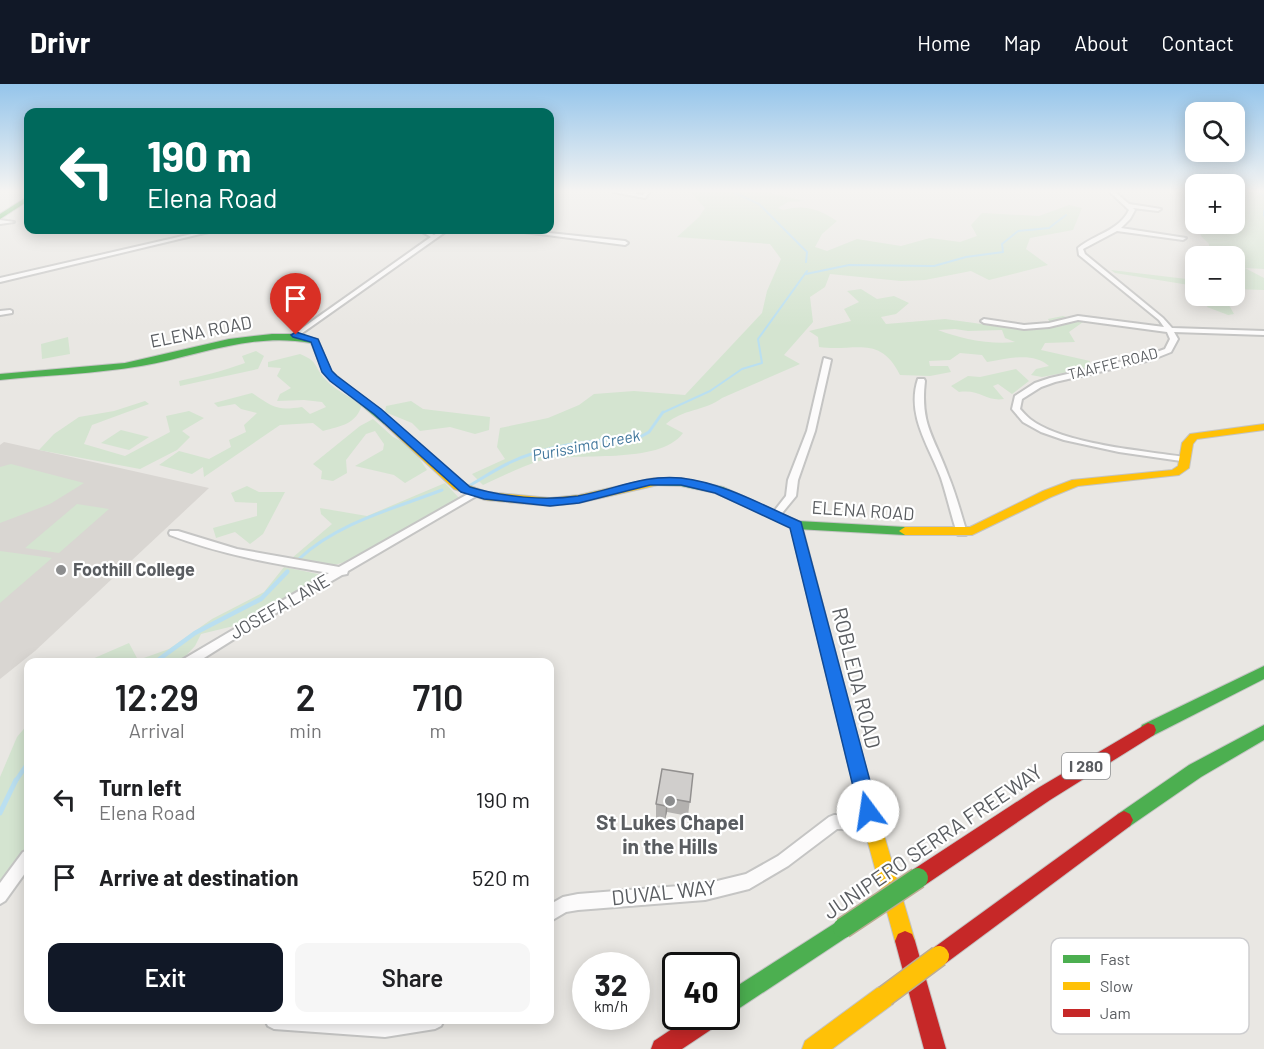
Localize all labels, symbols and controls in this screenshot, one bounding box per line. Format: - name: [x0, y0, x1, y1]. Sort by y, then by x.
- text: Drivr: [30, 25, 90, 59]
- text: Home: [917, 30, 971, 55]
- text: Map: [1004, 30, 1041, 55]
- text: About: [1074, 30, 1129, 55]
- text: Contact: [1162, 30, 1234, 55]
- map controls: [1185, 102, 1245, 306]
- button: search: [1185, 102, 1245, 162]
- text: 190 m: [147, 130, 252, 180]
- icon: left: [48, 132, 126, 210]
- button: +: [1185, 174, 1245, 234]
- text: Elena Road: [147, 181, 277, 213]
- button: −: [1185, 246, 1245, 306]
- pin: [270, 273, 321, 335]
- icon: arrive: [279, 282, 312, 315]
- street label: ELENA ROAD: [148, 310, 253, 352]
- street label: TAAFFE ROAD: [1066, 343, 1160, 383]
- water label: Purissima Creek: [530, 425, 642, 464]
- street label: ELENA ROAD: [811, 495, 915, 525]
- place label: Foothill College: [73, 558, 195, 580]
- marker: Foothill College: [54, 563, 68, 577]
- street label: JOSEFA LANE: [226, 569, 333, 643]
- street label: ROBLEDA ROAD: [828, 604, 887, 751]
- text: 12:29: [115, 675, 199, 718]
- text: 2: [296, 675, 315, 718]
- text: 710: [412, 675, 463, 718]
- text: Arrival: [129, 718, 185, 742]
- text: min: [289, 718, 322, 742]
- text: m: [430, 718, 446, 742]
- road number: I 280: [1062, 753, 1110, 779]
- street label: JUNIPERO SERRA FREEWAY: [818, 758, 1047, 924]
- text: Turn left: [99, 774, 182, 800]
- position arrow: [836, 779, 900, 843]
- icon: left: [48, 783, 81, 816]
- text: 190 m: [476, 786, 530, 812]
- marker: St Lukes Chapel in the Hills: [663, 794, 677, 808]
- text: Elena Road: [99, 800, 196, 824]
- place label: St Lukes Chapel in the Hills: [596, 809, 744, 858]
- icon: arrive: [48, 861, 81, 894]
- text: Arrive at destination: [99, 864, 298, 890]
- text: 520 m: [472, 864, 530, 890]
- street label: DUVAL WAY: [610, 874, 718, 909]
- legend: [1051, 938, 1249, 1034]
- button: Exit: [48, 943, 283, 1012]
- button: Share: [295, 943, 530, 1012]
- text: Fast: [1100, 949, 1130, 968]
- speed limit sign: 40: [662, 952, 740, 1030]
- text: 32: [595, 966, 628, 1002]
- text: Slow: [1100, 976, 1133, 995]
- text: km/h: [594, 997, 628, 1015]
- text: Jam: [1100, 1003, 1131, 1022]

